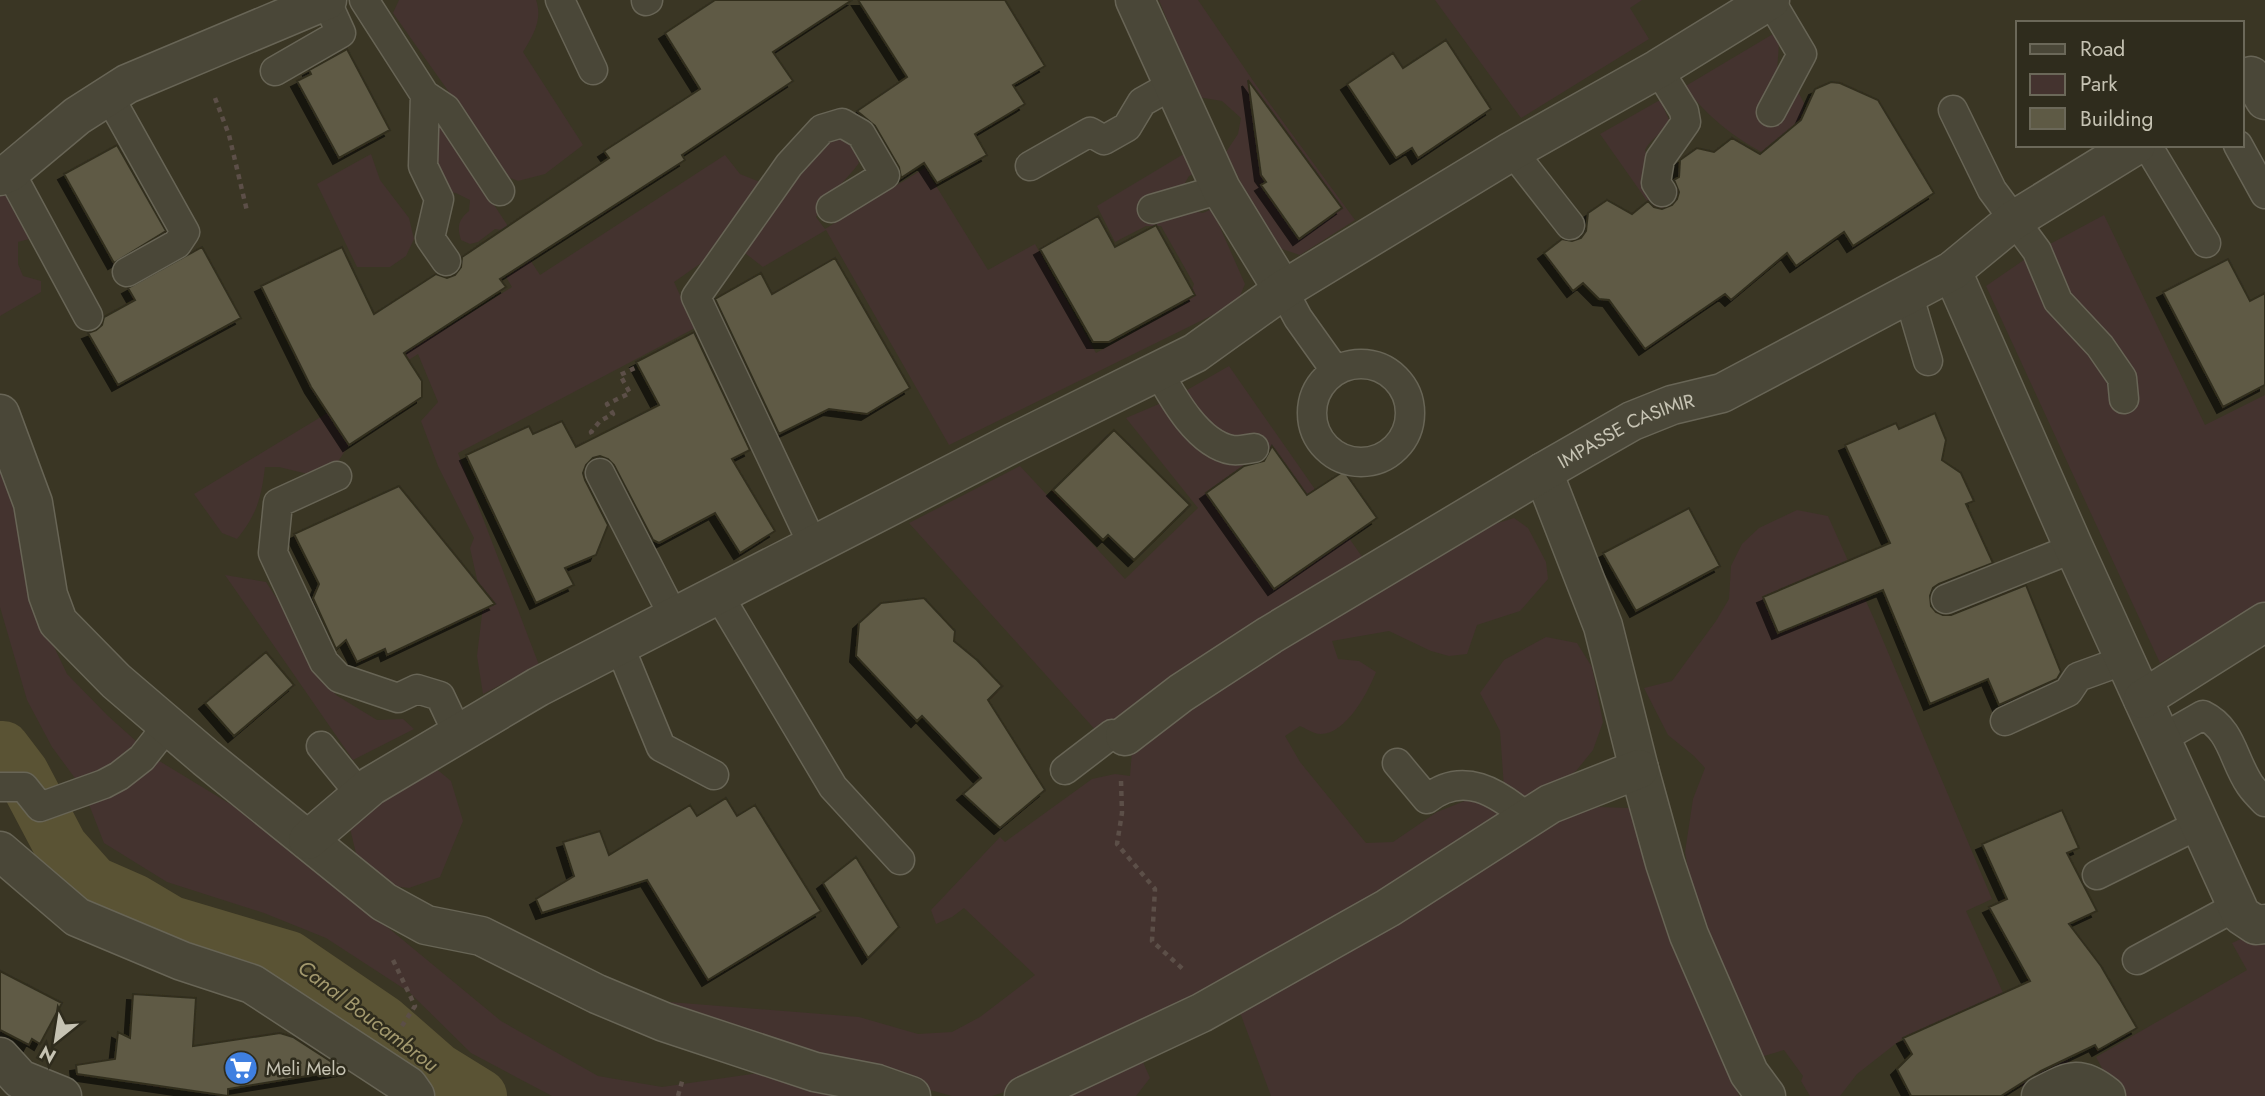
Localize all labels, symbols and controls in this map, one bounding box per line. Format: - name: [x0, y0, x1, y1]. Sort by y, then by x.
- legend: [2016, 21, 2244, 147]
- text: Road: [2080, 34, 2125, 64]
- text: Park: [2080, 69, 2118, 99]
- text: Building: [2080, 104, 2153, 134]
- street label: IMPASSE CASIMIR: [1552, 387, 1697, 475]
- water label: Canal Boucambrou: [291, 953, 445, 1079]
- north arrow: [21, 1005, 91, 1075]
- text: N: [34, 1039, 61, 1070]
- supermarket icon: Meli Melo: [222, 1049, 260, 1087]
- place label: Meli Melo: [266, 1055, 346, 1082]

